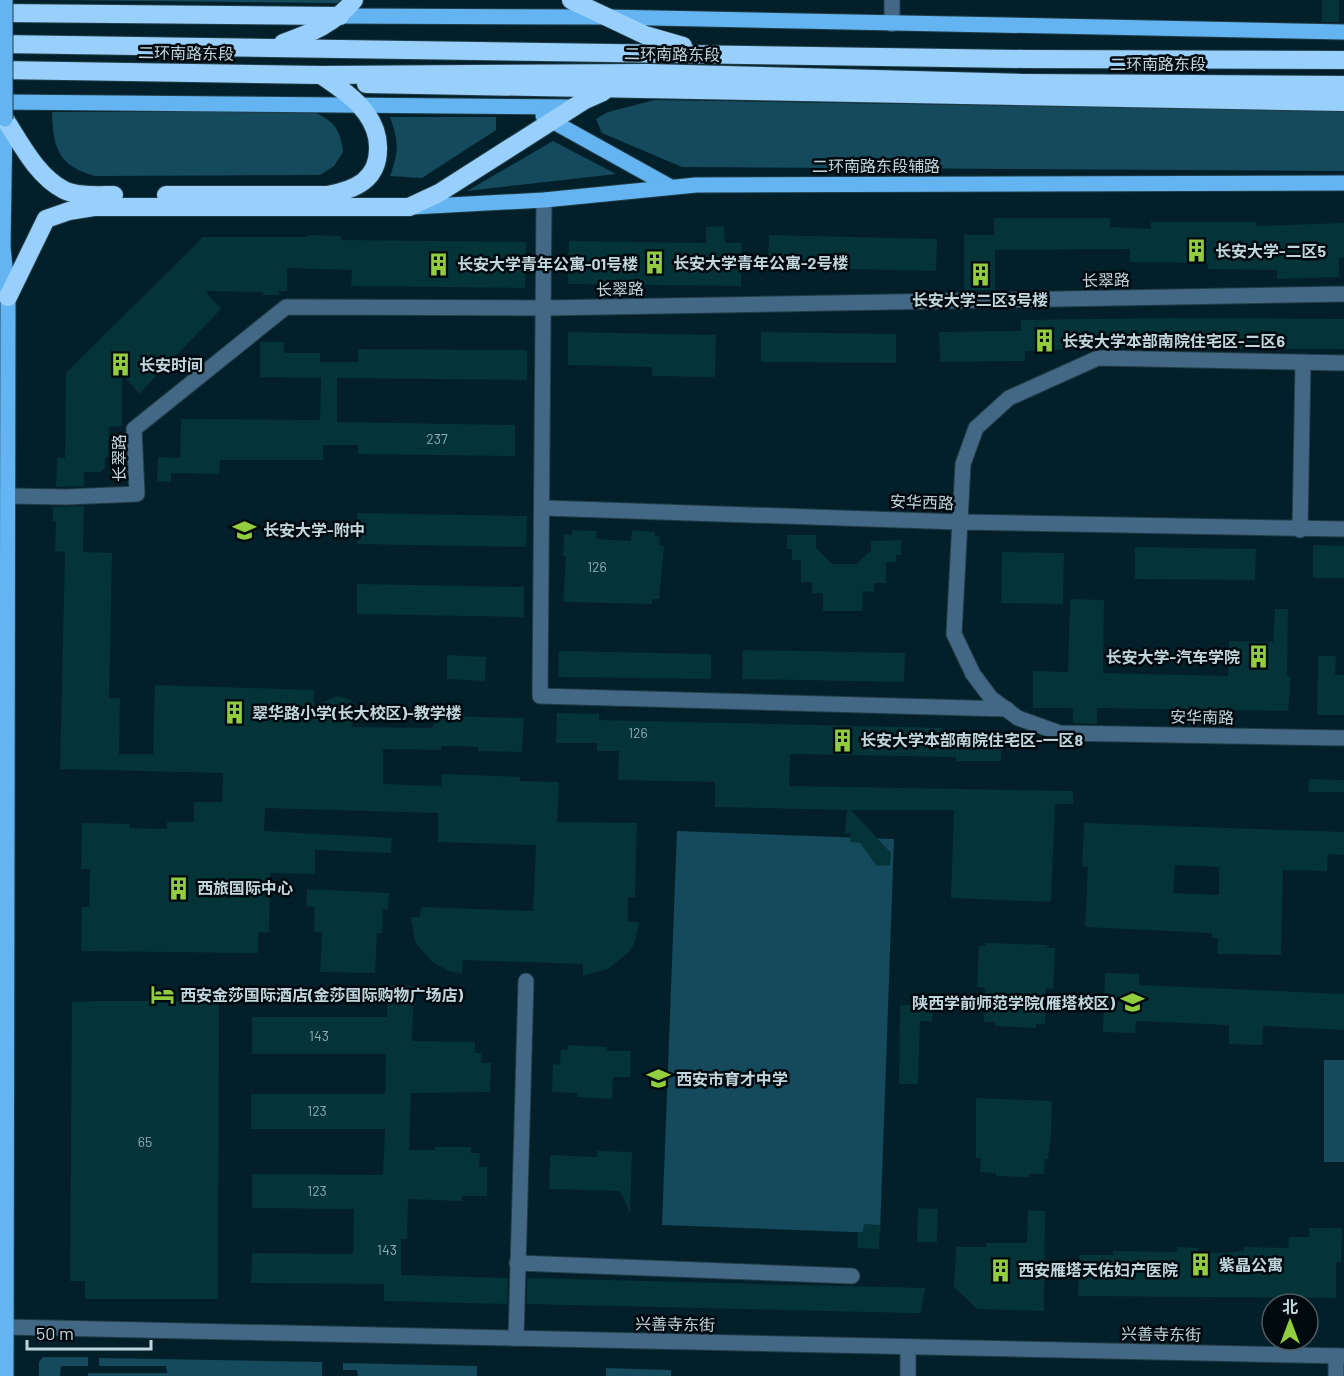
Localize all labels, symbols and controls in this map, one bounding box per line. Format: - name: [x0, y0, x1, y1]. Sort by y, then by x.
- street label: 二环南路东段: [138, 42, 234, 63]
- street label: 二环南路东段: [624, 43, 720, 64]
- street label: 二环南路东段: [1110, 54, 1206, 73]
- street label: 二环南路东段辅路: [812, 156, 940, 175]
- building icon: 长安大学-二区5: [1184, 238, 1210, 264]
- place label: 长安大学-二区5: [1215, 241, 1327, 260]
- building icon: 长安大学青年公寓-2号楼: [642, 250, 668, 276]
- building icon: 长安大学青年公寓-01号楼: [426, 251, 452, 277]
- place label: 长安大学青年公寓-2号楼: [673, 253, 849, 272]
- place label: 长安大学青年公寓-01号楼: [457, 254, 638, 273]
- building icon: 长安大学二区3号楼: [967, 262, 993, 288]
- street label: 长翠路: [1082, 270, 1130, 289]
- street label: 长翠路: [596, 279, 644, 298]
- place label: 长安大学二区3号楼: [912, 290, 1048, 309]
- building icon: 长安大学本部南院住宅区-二区6: [1031, 328, 1057, 354]
- place label: 长安大学本部南院住宅区-二区6: [1062, 331, 1286, 350]
- building icon: 长安时间: [108, 352, 134, 378]
- place label: 长安时间: [139, 355, 203, 374]
- house number: 237: [426, 430, 448, 447]
- street label: 长翠路: [109, 434, 128, 482]
- street label: 安华西路: [890, 491, 954, 512]
- school or university icon: 长安大学-附中: [232, 517, 258, 543]
- place label: 长安大学-附中: [263, 520, 366, 539]
- house number: 126: [587, 558, 607, 575]
- building icon: 长安大学-汽车学院: [1245, 644, 1271, 670]
- place label: 长安大学-汽车学院: [1105, 647, 1240, 666]
- building icon: 翠华路小学(长大校区)-教学楼: [221, 700, 247, 726]
- place label: 翠华路小学(长大校区)-教学楼: [252, 703, 462, 722]
- street label: 安华南路: [1170, 706, 1234, 727]
- house number: 126: [628, 724, 648, 741]
- building icon: 长安大学本部南院住宅区-一区8: [829, 727, 855, 753]
- place label: 长安大学本部南院住宅区-一区8: [860, 730, 1084, 749]
- building icon: 西旅国际中心: [166, 875, 192, 901]
- place label: 西旅国际中心: [197, 878, 293, 897]
- hotel icon: 西安金莎国际酒店(金莎国际购物广场店): [149, 982, 175, 1008]
- place label: 西安金莎国际酒店(金莎国际购物广场店): [180, 985, 464, 1004]
- school or university icon: 陕西学前师范学院(雁塔校区): [1120, 990, 1146, 1016]
- place label: 陕西学前师范学院(雁塔校区): [912, 993, 1115, 1012]
- house number: 143: [309, 1027, 329, 1044]
- school or university icon: 西安市育才中学: [645, 1066, 671, 1092]
- place label: 西安市育才中学: [676, 1069, 788, 1088]
- house number: 123: [307, 1102, 327, 1119]
- house number: 65: [138, 1133, 152, 1150]
- house number: 123: [307, 1182, 327, 1199]
- house number: 143: [377, 1241, 397, 1258]
- building icon: 紫晶公寓: [1188, 1252, 1214, 1278]
- place label: 紫晶公寓: [1219, 1255, 1283, 1274]
- building icon: 西安雁塔天佑妇产医院: [987, 1257, 1013, 1283]
- place label: 西安雁塔天佑妇产医院: [1018, 1260, 1178, 1279]
- north arrow: [1260, 1292, 1320, 1352]
- text: 北: [1282, 1297, 1298, 1316]
- scale bar: [27, 1313, 152, 1351]
- street label: 兴善寺东街: [635, 1313, 715, 1334]
- text: 50 m: [36, 1322, 74, 1344]
- street label: 兴善寺东街: [1121, 1323, 1201, 1344]

